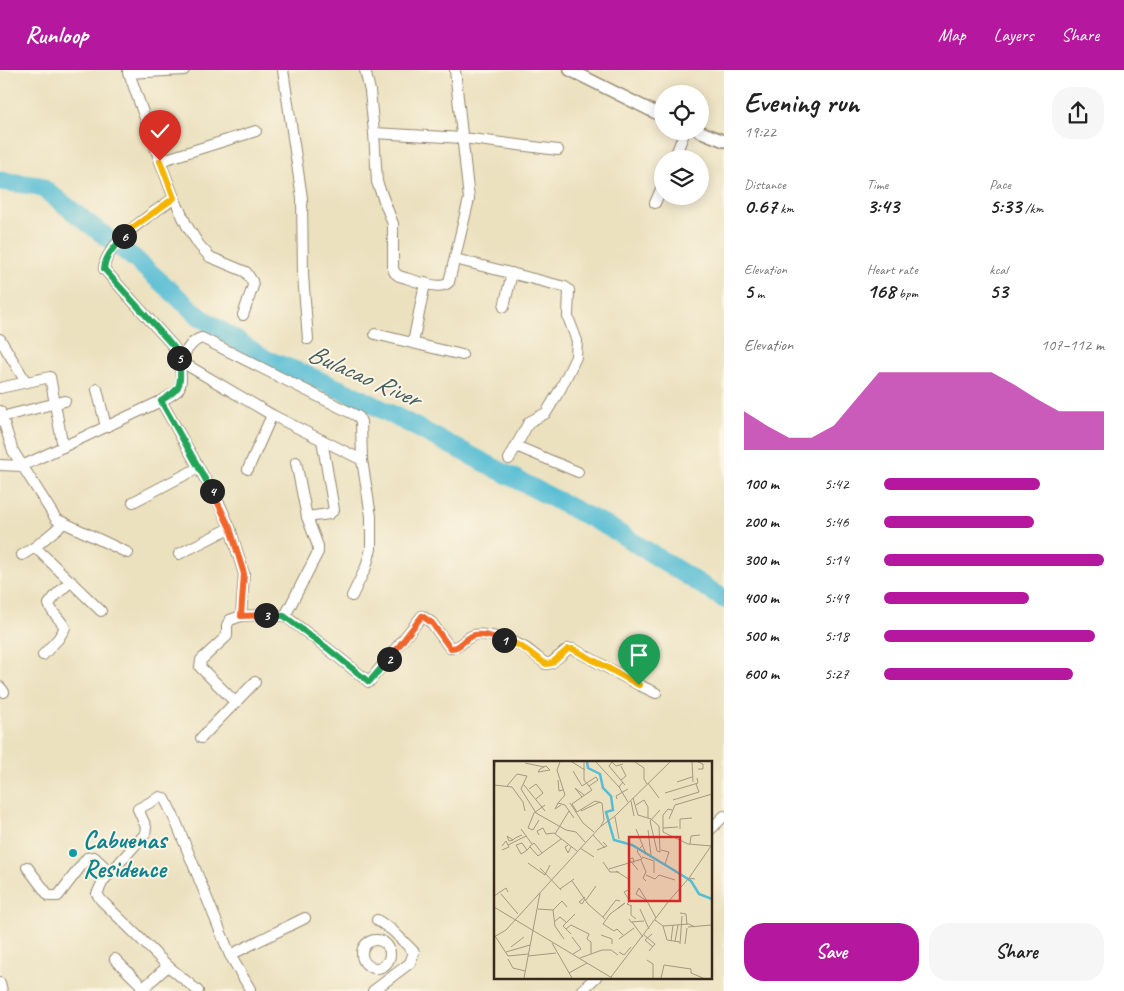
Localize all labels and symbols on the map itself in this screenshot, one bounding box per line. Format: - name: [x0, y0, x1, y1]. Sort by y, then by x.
- pin: [139, 110, 181, 161]
- pin: 6: [112, 224, 136, 248]
- water label: Bulacao River: [303, 336, 429, 417]
- pin: 5: [166, 346, 192, 370]
- pin: 4: [200, 478, 224, 504]
- pin: 3: [254, 602, 278, 628]
- pin: 1: [492, 628, 516, 652]
- pin: [618, 634, 660, 685]
- pin: 2: [376, 646, 402, 672]
- inset map: [494, 761, 712, 978]
- place label: Cabuenas Residence: [83, 824, 168, 885]
- marker: Cabuenas Residence: [67, 847, 79, 859]

